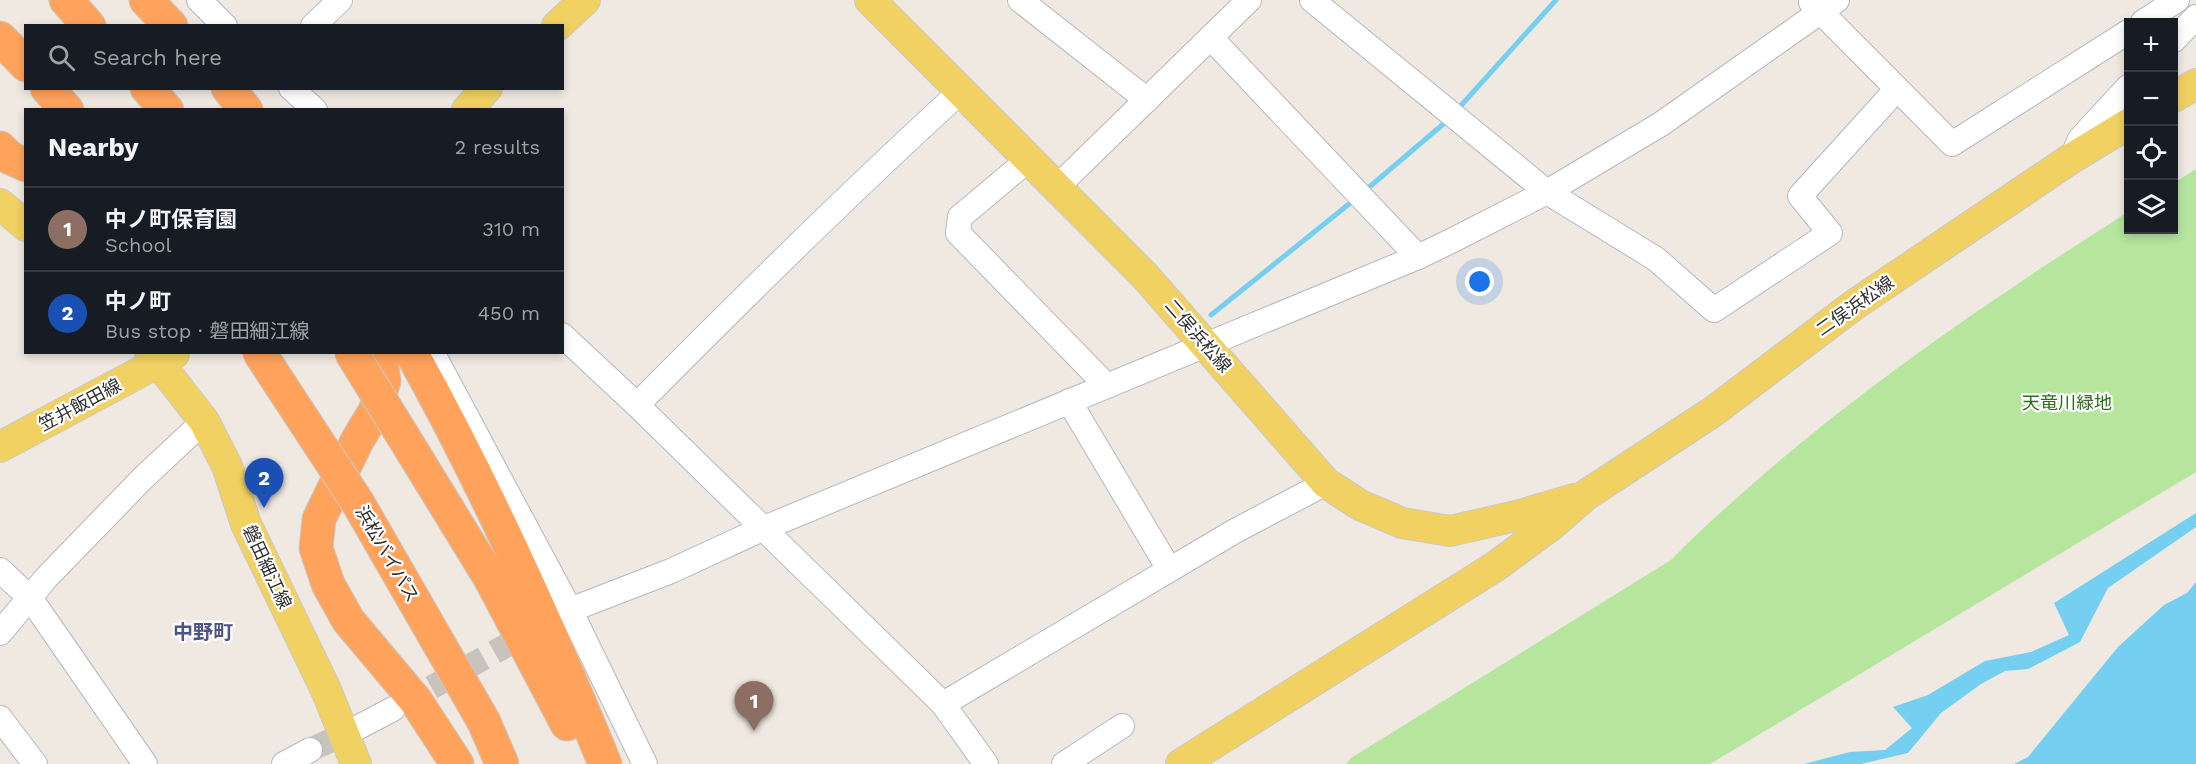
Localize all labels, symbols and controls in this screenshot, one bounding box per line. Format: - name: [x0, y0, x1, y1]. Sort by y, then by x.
- map controls: [2124, 18, 2178, 234]
- button: +: [2124, 18, 2178, 72]
- search box: [24, 24, 564, 90]
- icon: search: [45, 41, 78, 74]
- text: Search here: [93, 45, 222, 70]
- button: −: [2124, 72, 2178, 126]
- button: locate: [2124, 126, 2178, 180]
- text: Nearby: [48, 132, 139, 162]
- text: 2 results: [455, 135, 540, 159]
- button: layers: [2124, 180, 2178, 234]
- text: 中ノ町保育園: [105, 207, 237, 232]
- text: 1: [63, 217, 72, 241]
- text: 310 m: [482, 217, 540, 241]
- text: School: [105, 233, 172, 257]
- your location: [1465, 267, 1494, 296]
- street label: 二俣浜松線: [1812, 271, 1898, 340]
- text: 中ノ町: [105, 289, 171, 314]
- street label: 二俣浜松線: [1161, 295, 1236, 377]
- text: 2: [62, 301, 73, 325]
- text: 450 m: [478, 301, 540, 325]
- text: Bus stop · 磐田細江線: [105, 319, 309, 343]
- street label: 笠井飯田線: [35, 374, 124, 435]
- park label: 天竜川緑地: [2022, 392, 2112, 413]
- pin: 2: [244, 458, 284, 508]
- street label: 浜松バイパス: [351, 502, 423, 606]
- street label: 磐田細江線: [239, 522, 296, 612]
- district label: 中野町: [173, 620, 233, 644]
- pin: 1: [734, 682, 774, 731]

